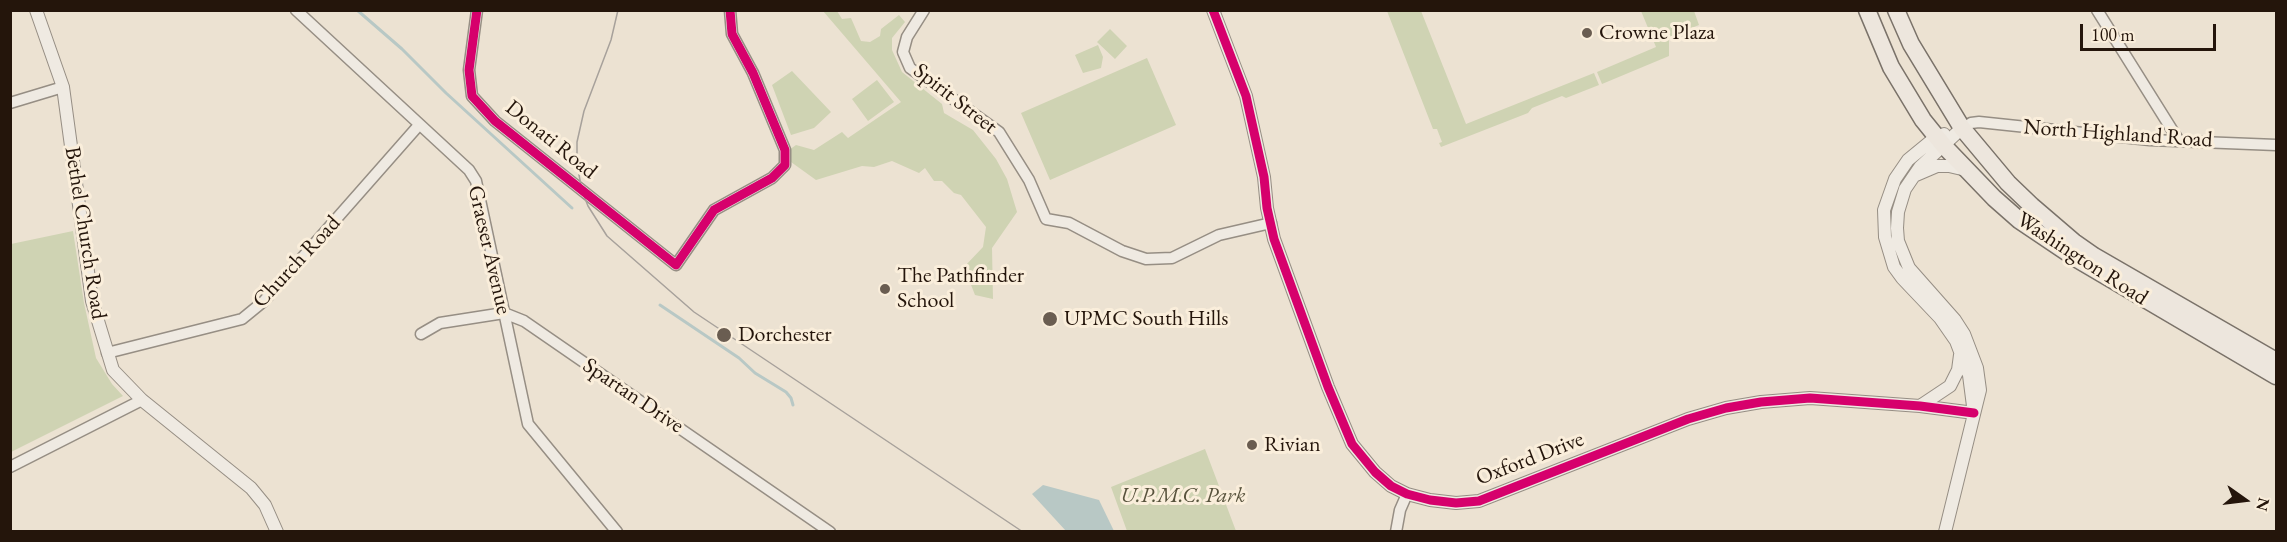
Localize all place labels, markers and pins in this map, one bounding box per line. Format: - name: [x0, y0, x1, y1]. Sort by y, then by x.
- place label: Crowne Plaza: [1599, 20, 1715, 46]
- marker: Crowne Plaza: [1580, 26, 1594, 40]
- place label: The Pathfinder School: [897, 263, 1024, 314]
- marker: The Pathfinder School: [878, 282, 892, 296]
- place label: UPMC South Hills: [1064, 306, 1228, 332]
- marker: UPMC South Hills: [1041, 310, 1059, 328]
- place label: Dorchester: [738, 322, 832, 348]
- marker: Dorchester: [715, 326, 733, 344]
- place label: Rivian: [1264, 432, 1320, 458]
- marker: Rivian: [1245, 438, 1259, 452]

